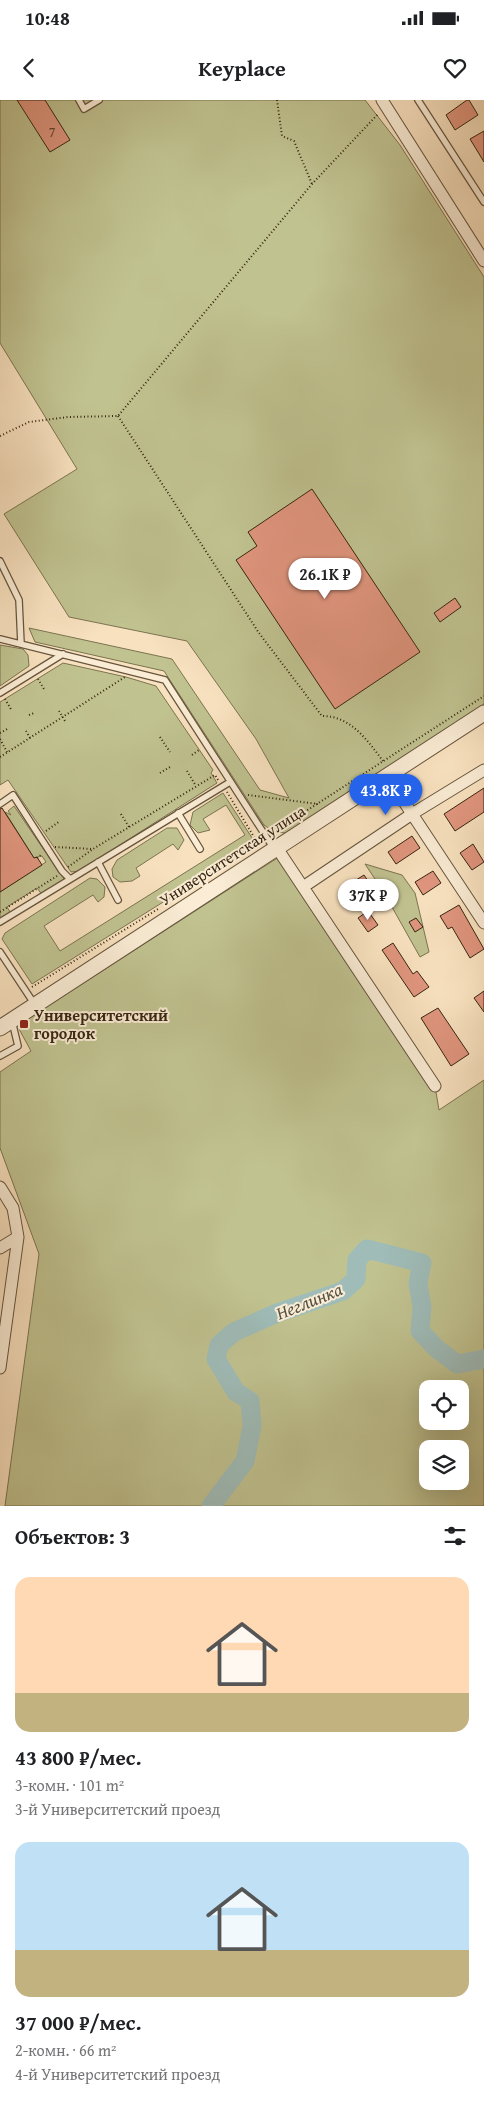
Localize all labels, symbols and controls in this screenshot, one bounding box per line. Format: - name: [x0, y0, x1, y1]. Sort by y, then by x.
- text: 10:48: [25, 4, 70, 32]
- text: Keyplace: [198, 52, 286, 84]
- icon: back: [15, 54, 43, 82]
- icon: heart: [441, 54, 469, 82]
- house number: 7: [49, 122, 56, 142]
- pin: 26.1K ₽: [279, 558, 371, 600]
- text: 26.1K ₽: [299, 562, 351, 586]
- pin: 43.8K ₽: [340, 774, 432, 816]
- text: 43.8K ₽: [360, 778, 412, 802]
- street label: Университетская улица: [154, 798, 310, 911]
- pin: 37K ₽: [333, 878, 403, 921]
- text: 37K ₽: [349, 883, 387, 907]
- place label: Университетский городок: [34, 1003, 168, 1045]
- marker: Университетский городок: [18, 1018, 30, 1030]
- water label: Неглинка: [272, 1275, 347, 1327]
- map controls: [419, 1380, 469, 1490]
- button: locate: [419, 1380, 469, 1430]
- button: layers: [419, 1440, 469, 1490]
- text: Объектов: 3: [15, 1521, 130, 1552]
- icon: filters: [441, 1522, 469, 1550]
- icon: home: [197, 1609, 287, 1699]
- text: 43 800 ₽/мес.: [15, 1742, 141, 1773]
- text: 3-комн. · 101 m²: [15, 1773, 124, 1797]
- text: 3-й Университетский проезд: [15, 1797, 220, 1821]
- icon: home: [197, 1874, 287, 1964]
- text: 37 000 ₽/мес.: [15, 2007, 141, 2038]
- text: 2-комн. · 66 m²: [15, 2038, 116, 2062]
- text: 4-й Университетский проезд: [15, 2062, 220, 2086]

